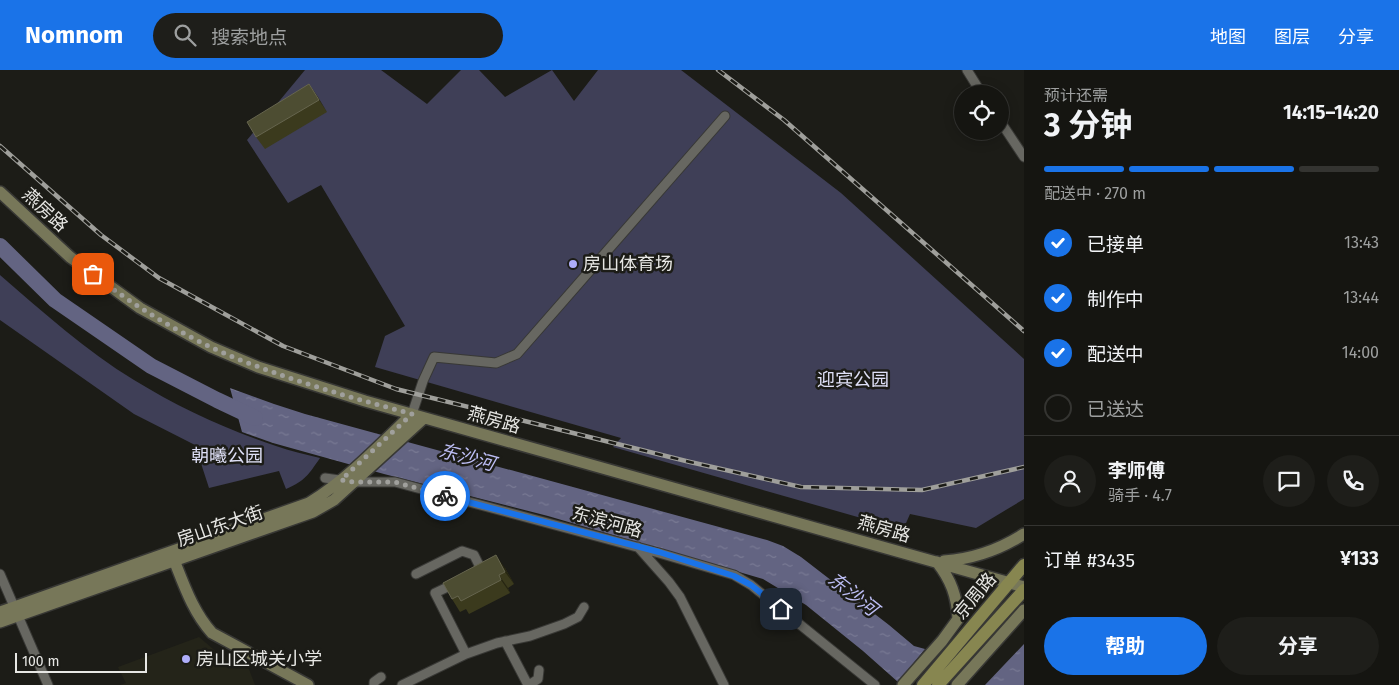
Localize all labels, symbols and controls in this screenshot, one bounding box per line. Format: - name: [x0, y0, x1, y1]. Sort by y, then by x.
- search box: [153, 13, 503, 58]
- text: Nomnom: [25, 21, 123, 49]
- icon: search: [171, 21, 199, 49]
- text: 搜索地点: [211, 26, 287, 49]
- text: 地图: [1210, 26, 1246, 48]
- text: 图层: [1274, 26, 1310, 48]
- text: 分享: [1338, 26, 1374, 48]
- map controls: [954, 85, 1009, 140]
- button: locate: [954, 85, 1009, 140]
- text: 预计还需: [1044, 86, 1108, 105]
- text: 14:15–14:20: [1283, 101, 1379, 124]
- text: 3 分钟: [1044, 106, 1132, 144]
- street label: 燕房路: [18, 184, 72, 236]
- text: 配送中 · 270 m: [1044, 184, 1146, 203]
- icon: check: [1044, 229, 1072, 257]
- text: 已接单: [1087, 233, 1144, 256]
- text: 13:43: [1344, 233, 1379, 252]
- pin: [72, 253, 114, 295]
- place label: 房山体育场: [583, 253, 673, 275]
- marker: 房山体育场: [567, 258, 579, 270]
- icon: bag: [79, 260, 107, 288]
- icon: check: [1044, 284, 1072, 312]
- text: 制作中: [1087, 288, 1144, 311]
- text: 13:44: [1343, 288, 1379, 307]
- icon: check: [1044, 339, 1072, 367]
- text: 配送中: [1087, 343, 1144, 366]
- text: 14:00: [1342, 343, 1379, 362]
- park label: 迎宾公园: [817, 369, 889, 391]
- text: 已送达: [1087, 398, 1144, 421]
- street label: 燕房路: [465, 402, 523, 438]
- water label: 东沙河: [436, 439, 501, 477]
- park label: 朝曦公园: [191, 445, 263, 467]
- button: person: [1044, 455, 1096, 507]
- button: chat: [1263, 455, 1315, 507]
- button: phone: [1327, 455, 1379, 507]
- text: 李师傅: [1108, 459, 1165, 482]
- courier: [420, 471, 470, 521]
- icon: bike: [431, 482, 459, 510]
- text: 骑手 · 4.7: [1108, 486, 1172, 505]
- street label: 房山东大街: [174, 501, 266, 551]
- street label: 东滨河路: [569, 502, 645, 542]
- street label: 燕房路: [855, 511, 913, 547]
- text: ¥133: [1340, 547, 1379, 570]
- text: 订单 #3435: [1044, 549, 1135, 572]
- water label: 东沙河: [823, 567, 886, 623]
- street label: 京周路: [949, 568, 1001, 624]
- pin: [760, 588, 802, 630]
- icon: home: [767, 595, 795, 623]
- button: 帮助: [1044, 617, 1207, 675]
- button: 分享: [1217, 617, 1379, 675]
- place label: 房山区城关小学: [196, 648, 322, 670]
- scale bar: [15, 650, 148, 673]
- text: 100 m: [22, 653, 59, 670]
- marker: 房山区城关小学: [180, 653, 192, 665]

